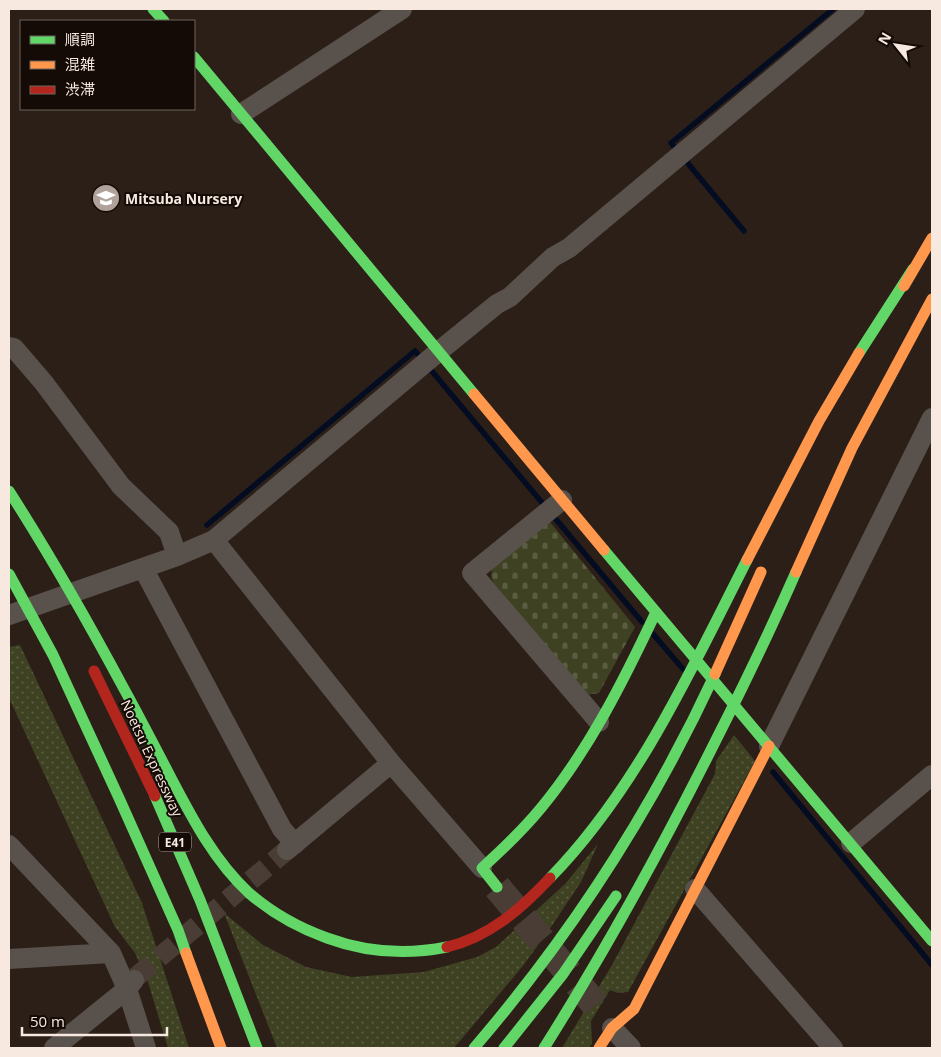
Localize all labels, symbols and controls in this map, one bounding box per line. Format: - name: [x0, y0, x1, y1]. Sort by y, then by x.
- legend: [20, 20, 195, 110]
- north arrow: [871, 20, 921, 70]
- text: 順調: [65, 29, 95, 49]
- text: N: [873, 29, 895, 48]
- text: 混雑: [65, 54, 95, 74]
- text: 渋滞: [65, 79, 95, 99]
- school or university icon: Mitsuba Nursery: [91, 183, 121, 213]
- place label: Mitsuba Nursery: [125, 189, 242, 208]
- street label: Noetsu Expressway: [117, 696, 188, 820]
- road number: E41: [159, 832, 191, 852]
- scale bar: [22, 1004, 168, 1036]
- text: 50 m: [30, 1011, 65, 1031]

